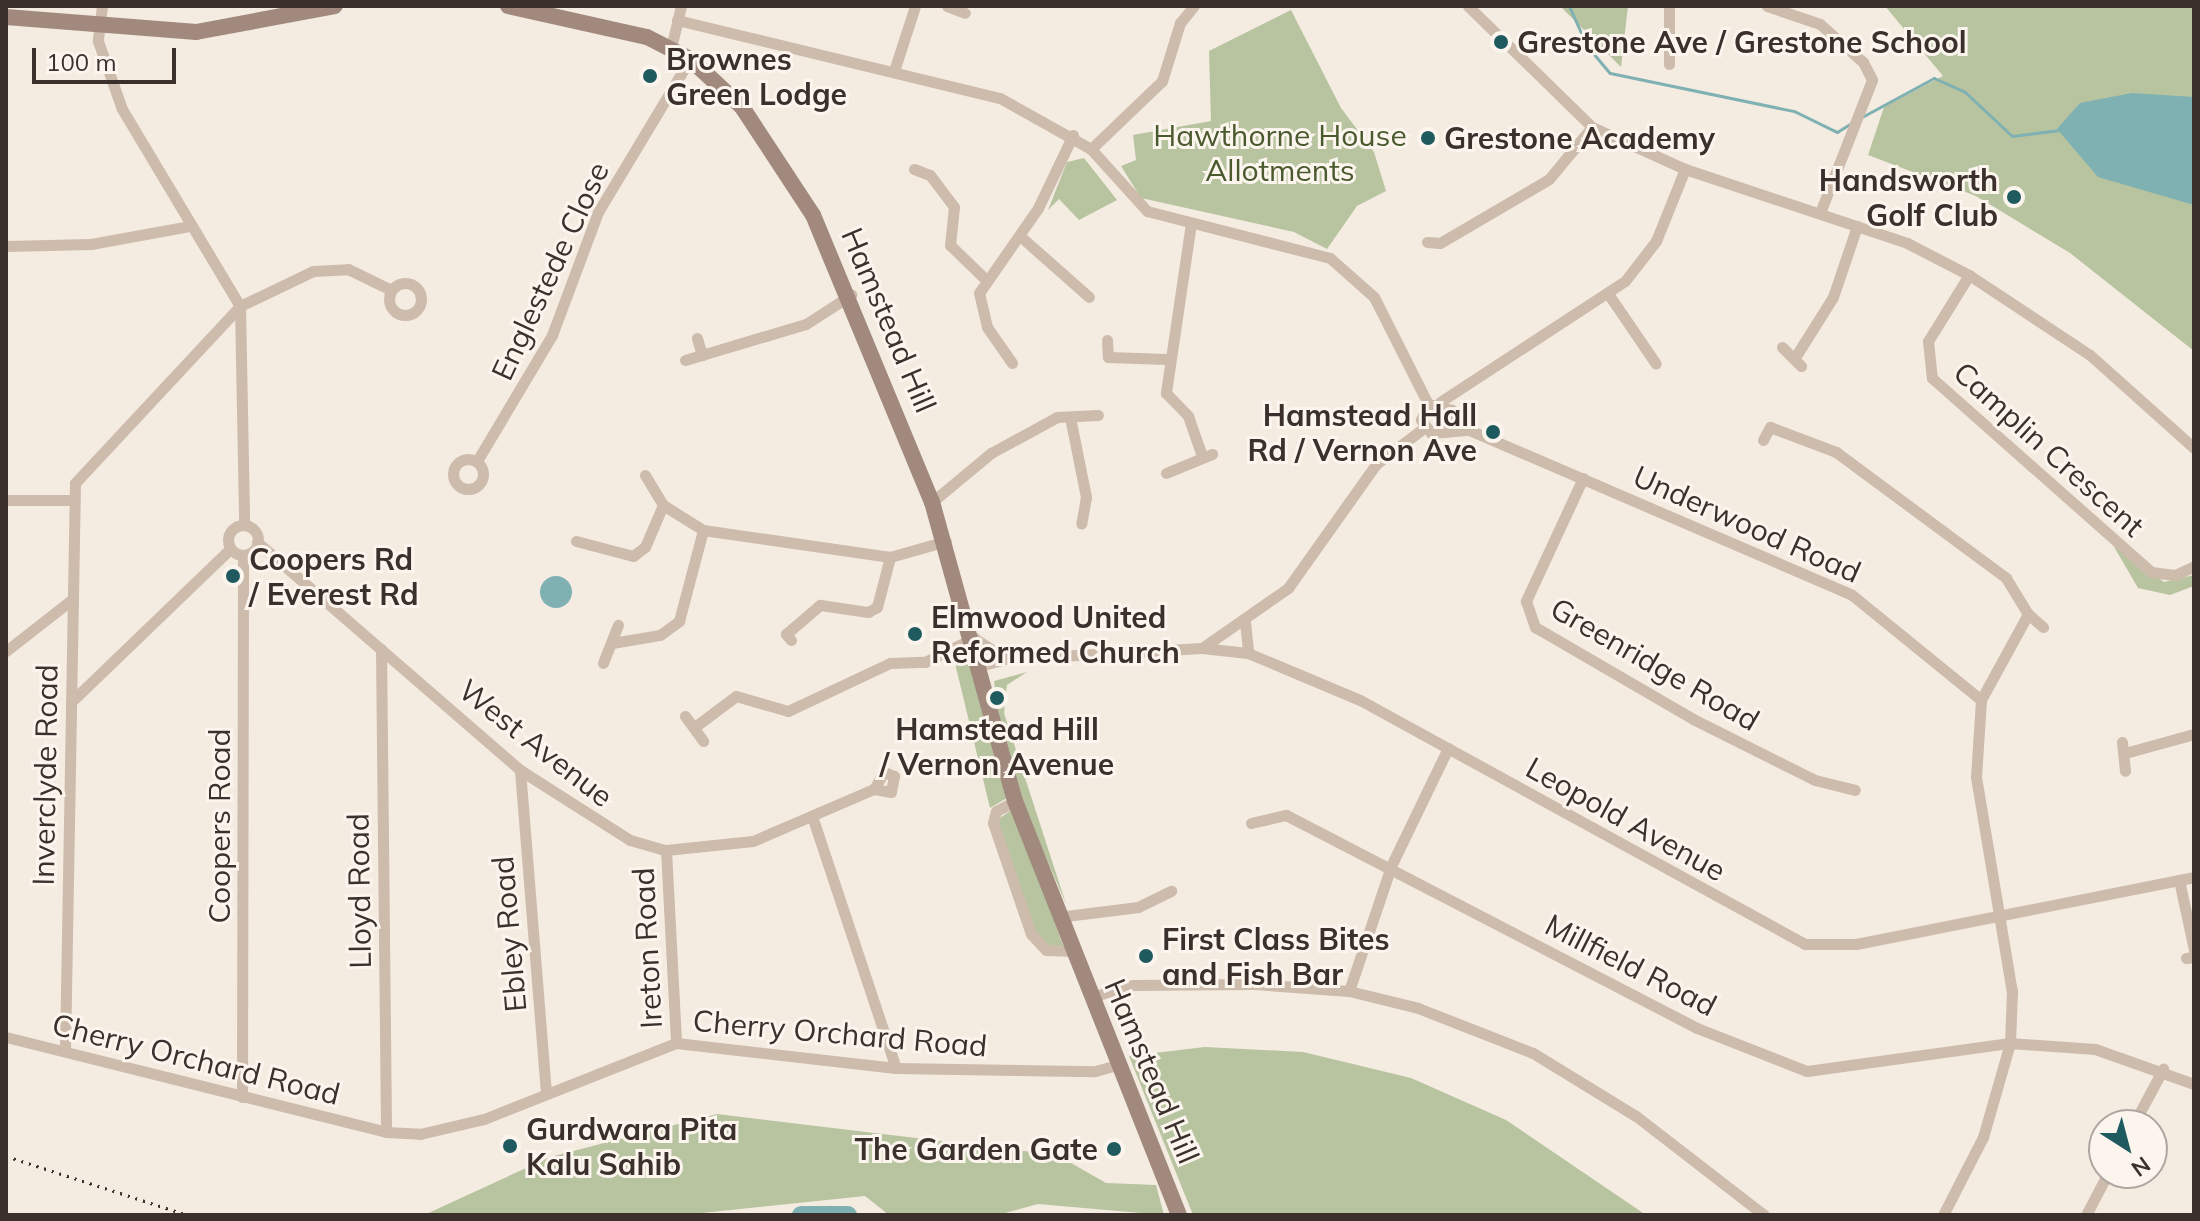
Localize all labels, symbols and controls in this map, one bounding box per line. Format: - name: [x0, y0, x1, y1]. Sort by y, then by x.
- place label: Grestone Ave / Grestone School: [1517, 24, 1967, 60]
- scale bar: [36, 32, 180, 82]
- marker: Grestone Ave / Grestone School: [1492, 33, 1510, 51]
- place label: Brownes Green Lodge: [666, 41, 847, 112]
- text: 100 m: [46, 47, 117, 77]
- marker: Brownes Green Lodge: [641, 67, 659, 85]
- park label: Hawthorne House Allotments: [1153, 117, 1407, 188]
- place label: Grestone Academy: [1444, 120, 1715, 156]
- marker: Grestone Academy: [1419, 129, 1437, 147]
- street label: Englestede Close: [484, 156, 616, 386]
- place label: Handsworth Golf Club: [1819, 162, 1998, 232]
- marker: Handsworth Golf Club: [2005, 188, 2023, 206]
- street label: Hamstead Hill: [834, 222, 944, 418]
- street label: Camplin Crescent: [1947, 354, 2151, 544]
- place label: Hamstead Hall Rd / Vernon Ave: [1248, 397, 1477, 468]
- marker: Hamstead Hall Rd / Vernon Ave: [1484, 423, 1502, 441]
- street label: Underwood Road: [1628, 458, 1866, 590]
- place label: Coopers Rd / Everest Rd: [249, 541, 418, 612]
- marker: Coopers Rd / Everest Rd: [224, 567, 242, 585]
- street label: Greenridge Road: [1544, 590, 1766, 738]
- place label: Elmwood United Reformed Church: [931, 599, 1180, 670]
- marker: Elmwood United Reformed Church: [906, 625, 924, 643]
- street label: Inverclyde Road: [25, 664, 65, 886]
- street label: West Avenue: [452, 672, 620, 814]
- marker: Hamstead Hill / Vernon Avenue: [988, 689, 1006, 707]
- place label: Hamstead Hill / Vernon Avenue: [880, 711, 1114, 782]
- street label: Coopers Road: [201, 728, 237, 924]
- street label: Leopold Avenue: [1520, 749, 1732, 889]
- street label: Lloyd Road: [340, 813, 378, 969]
- street label: Ebley Road: [484, 855, 534, 1013]
- street label: Ireton Road: [625, 867, 669, 1029]
- street label: Millfield Road: [1539, 906, 1723, 1024]
- place label: First Class Bites and Fish Bar: [1162, 921, 1390, 992]
- marker: First Class Bites and Fish Bar: [1137, 947, 1155, 965]
- street label: Hamstead Hill: [1097, 973, 1207, 1169]
- street label: Cherry Orchard Road: [691, 1002, 989, 1064]
- street label: Cherry Orchard Road: [48, 1006, 344, 1112]
- north arrow: [2088, 1109, 2168, 1189]
- place label: Gurdwara Pita Kalu Sahib: [526, 1111, 737, 1182]
- place label: The Garden Gate: [855, 1131, 1098, 1167]
- marker: Gurdwara Pita Kalu Sahib: [501, 1137, 519, 1155]
- marker: The Garden Gate: [1105, 1140, 1123, 1158]
- text: N: [2126, 1151, 2156, 1183]

